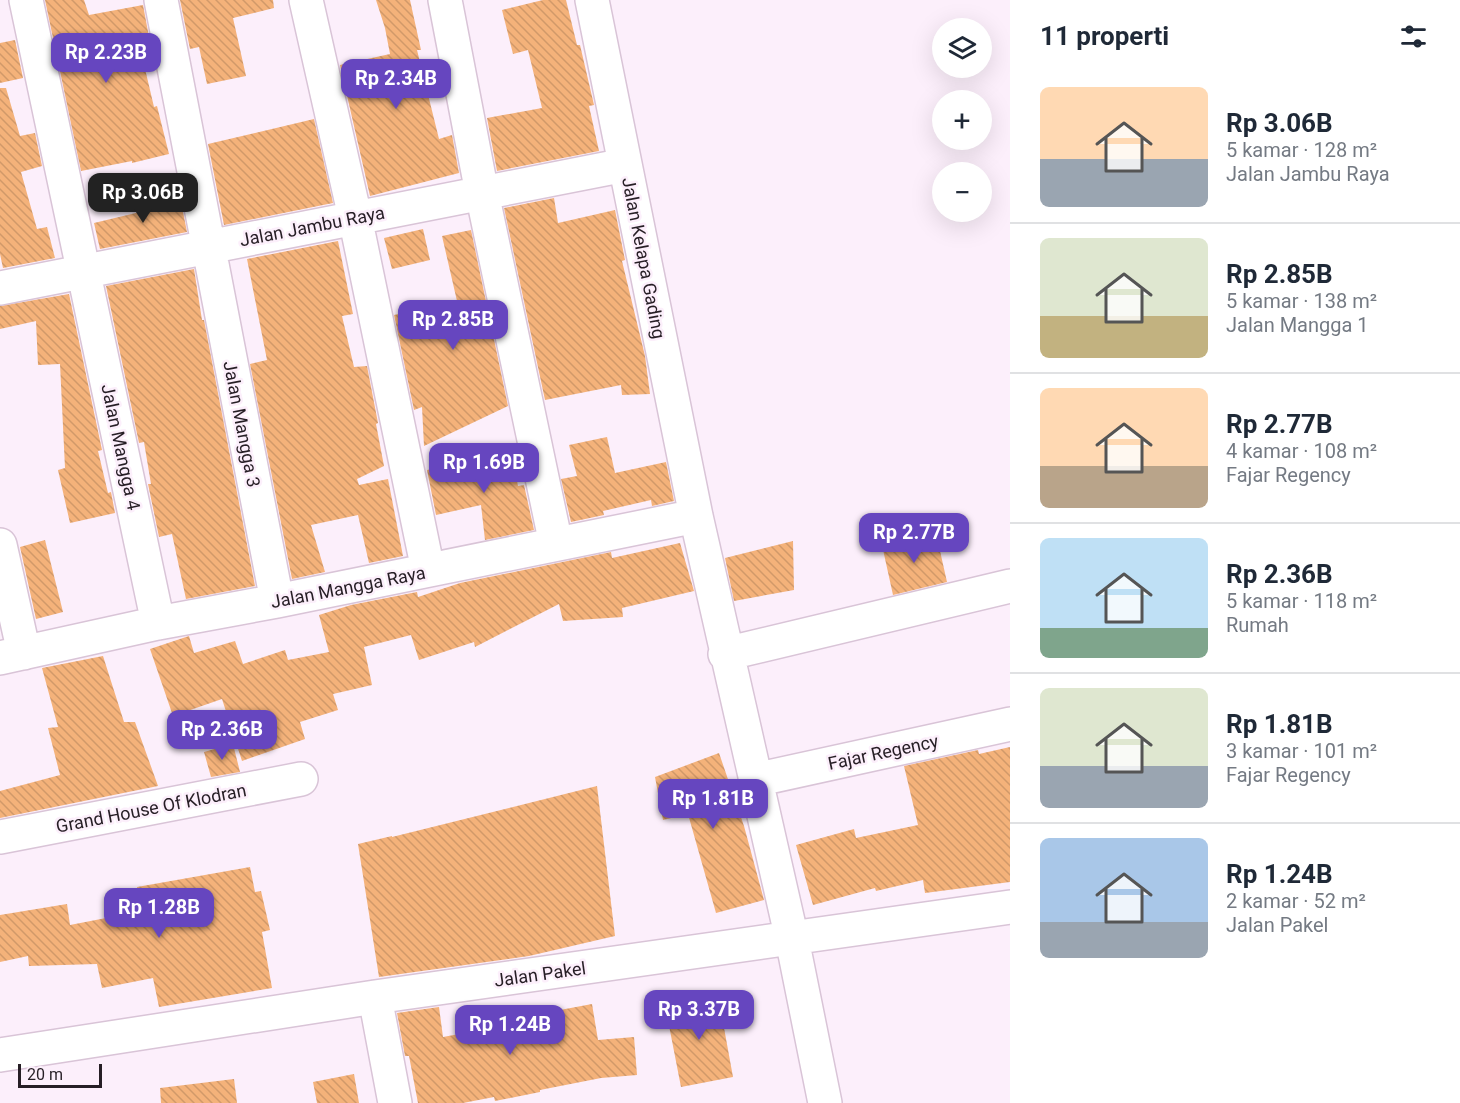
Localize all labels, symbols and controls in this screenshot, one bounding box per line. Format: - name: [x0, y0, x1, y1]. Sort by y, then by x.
- map controls: [932, 18, 992, 222]
- button: layers: [932, 18, 992, 78]
- icon: filters: [1397, 20, 1430, 53]
- text: 11 properti: [1040, 21, 1169, 51]
- pin: Rp 2.23B: [44, 33, 168, 84]
- text: Rp 2.23B: [65, 40, 147, 64]
- pin: Rp 2.34B: [334, 59, 458, 110]
- text: Rp 2.34B: [355, 66, 437, 90]
- button: +: [932, 90, 992, 150]
- text: Rp 3.06B: [1226, 108, 1333, 138]
- icon: home: [1088, 111, 1160, 183]
- text: 5 kamar · 128 m²: [1226, 138, 1377, 162]
- button: −: [932, 162, 992, 222]
- text: Jalan Jambu Raya: [1226, 162, 1390, 186]
- pin: Rp 3.06B: [81, 173, 205, 224]
- street label: Jalan Kelapa Gading: [618, 175, 670, 341]
- text: Rp 3.06B: [102, 180, 184, 204]
- street label: Jalan Jambu Raya: [238, 202, 386, 250]
- text: Rp 2.85B: [1226, 259, 1333, 289]
- icon: home: [1088, 262, 1160, 334]
- text: 5 kamar · 138 m²: [1226, 289, 1377, 313]
- pin: Rp 2.85B: [391, 300, 515, 351]
- text: Rp 2.85B: [412, 307, 494, 331]
- text: Jalan Mangga 1: [1226, 313, 1369, 337]
- street label: Jalan Mangga 3: [219, 359, 265, 489]
- street label: Jalan Mangga 4: [97, 382, 145, 512]
- text: Rp 2.77B: [1226, 409, 1333, 439]
- icon: home: [1088, 412, 1160, 484]
- text: 4 kamar · 108 m²: [1226, 439, 1377, 463]
- pin: Rp 1.69B: [422, 443, 546, 494]
- text: Rp 1.69B: [443, 450, 525, 474]
- text: Fajar Regency: [1226, 463, 1351, 487]
- pin: Rp 2.77B: [852, 513, 976, 564]
- text: Rp 2.77B: [873, 520, 955, 544]
- text: Rp 2.36B: [1226, 559, 1333, 589]
- street label: Jalan Mangga Raya: [269, 562, 427, 612]
- icon: home: [1088, 562, 1160, 634]
- text: 5 kamar · 118 m²: [1226, 589, 1377, 613]
- text: Rumah: [1226, 613, 1289, 637]
- text: Rp 1.81B: [1226, 709, 1333, 739]
- pin: Rp 2.36B: [160, 710, 284, 761]
- icon: home: [1088, 712, 1160, 784]
- text: Rp 2.36B: [181, 717, 263, 741]
- street label: Fajar Regency: [826, 730, 941, 774]
- text: 3 kamar · 101 m²: [1226, 739, 1377, 763]
- text: Fajar Regency: [1226, 763, 1351, 787]
- street label: Grand House Of Klodran: [54, 779, 248, 837]
- pin: Rp 1.81B: [651, 779, 775, 830]
- text: Rp 1.81B: [672, 786, 754, 810]
- text: Rp 1.24B: [1226, 859, 1333, 889]
- icon: home: [1088, 862, 1160, 934]
- pin: Rp 1.28B: [97, 888, 221, 939]
- text: 2 kamar · 52 m²: [1226, 889, 1366, 913]
- text: Rp 1.28B: [118, 895, 200, 919]
- text: Jalan Pakel: [1226, 913, 1328, 937]
- street label: Jalan Pakel: [493, 957, 587, 991]
- pin: Rp 3.37B: [637, 990, 761, 1041]
- text: Rp 3.37B: [658, 997, 740, 1021]
- pin: Rp 1.24B: [448, 1005, 572, 1056]
- text: Rp 1.24B: [469, 1012, 551, 1036]
- scale bar: [18, 1061, 102, 1088]
- text: 20 m: [27, 1065, 63, 1084]

